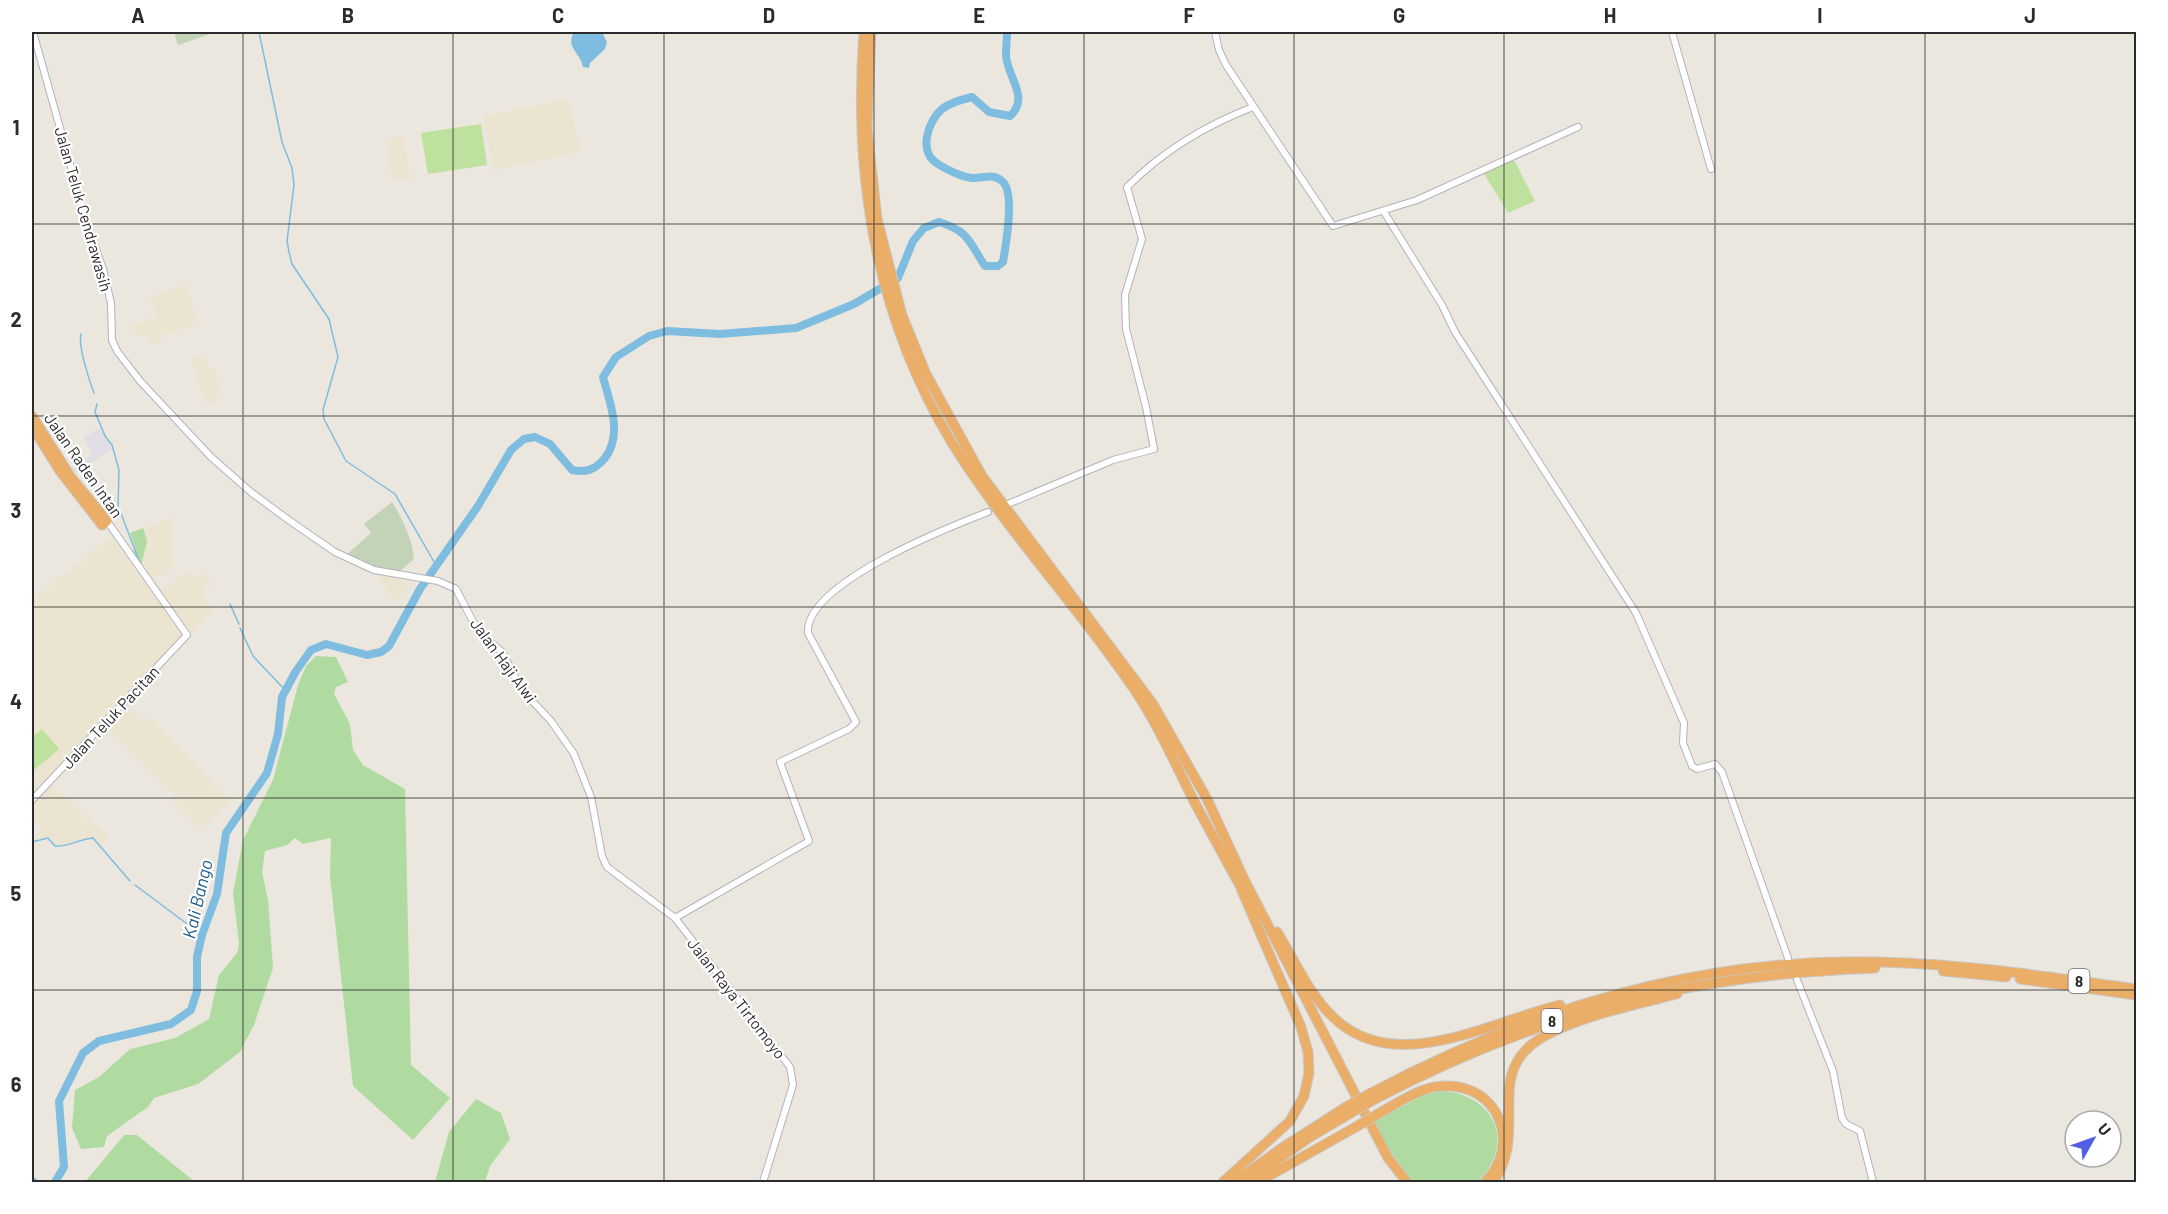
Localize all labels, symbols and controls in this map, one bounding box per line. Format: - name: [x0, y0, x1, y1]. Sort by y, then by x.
- text: A: [131, 3, 145, 27]
- text: B: [342, 3, 354, 27]
- text: C: [552, 3, 564, 27]
- text: D: [763, 3, 775, 27]
- text: E: [973, 3, 985, 27]
- text: F: [1183, 3, 1195, 27]
- text: G: [1393, 3, 1405, 27]
- text: H: [1604, 3, 1616, 27]
- text: I: [1817, 3, 1823, 27]
- text: J: [2024, 3, 2036, 27]
- text: 1: [12, 115, 20, 139]
- street label: Jalan Teluk Cendrawasih: [51, 125, 117, 293]
- text: 2: [10, 307, 22, 331]
- street label: Jalan Raden Intan: [41, 409, 127, 521]
- text: 3: [11, 498, 21, 522]
- street label: Jalan Haji Alwi: [467, 614, 541, 706]
- street label: Jalan Teluk Pacitan: [57, 662, 163, 772]
- text: 4: [10, 689, 22, 713]
- water label: Kali Bango: [177, 857, 217, 941]
- text: 5: [11, 881, 22, 905]
- street label: Jalan Raya Tirtomoyo: [684, 934, 790, 1062]
- road number: 8: [2068, 969, 2090, 993]
- road number: 8: [1542, 1009, 1562, 1033]
- text: 6: [11, 1072, 22, 1096]
- north arrow: [2063, 1109, 2123, 1169]
- text: U: [2094, 1119, 2115, 1139]

